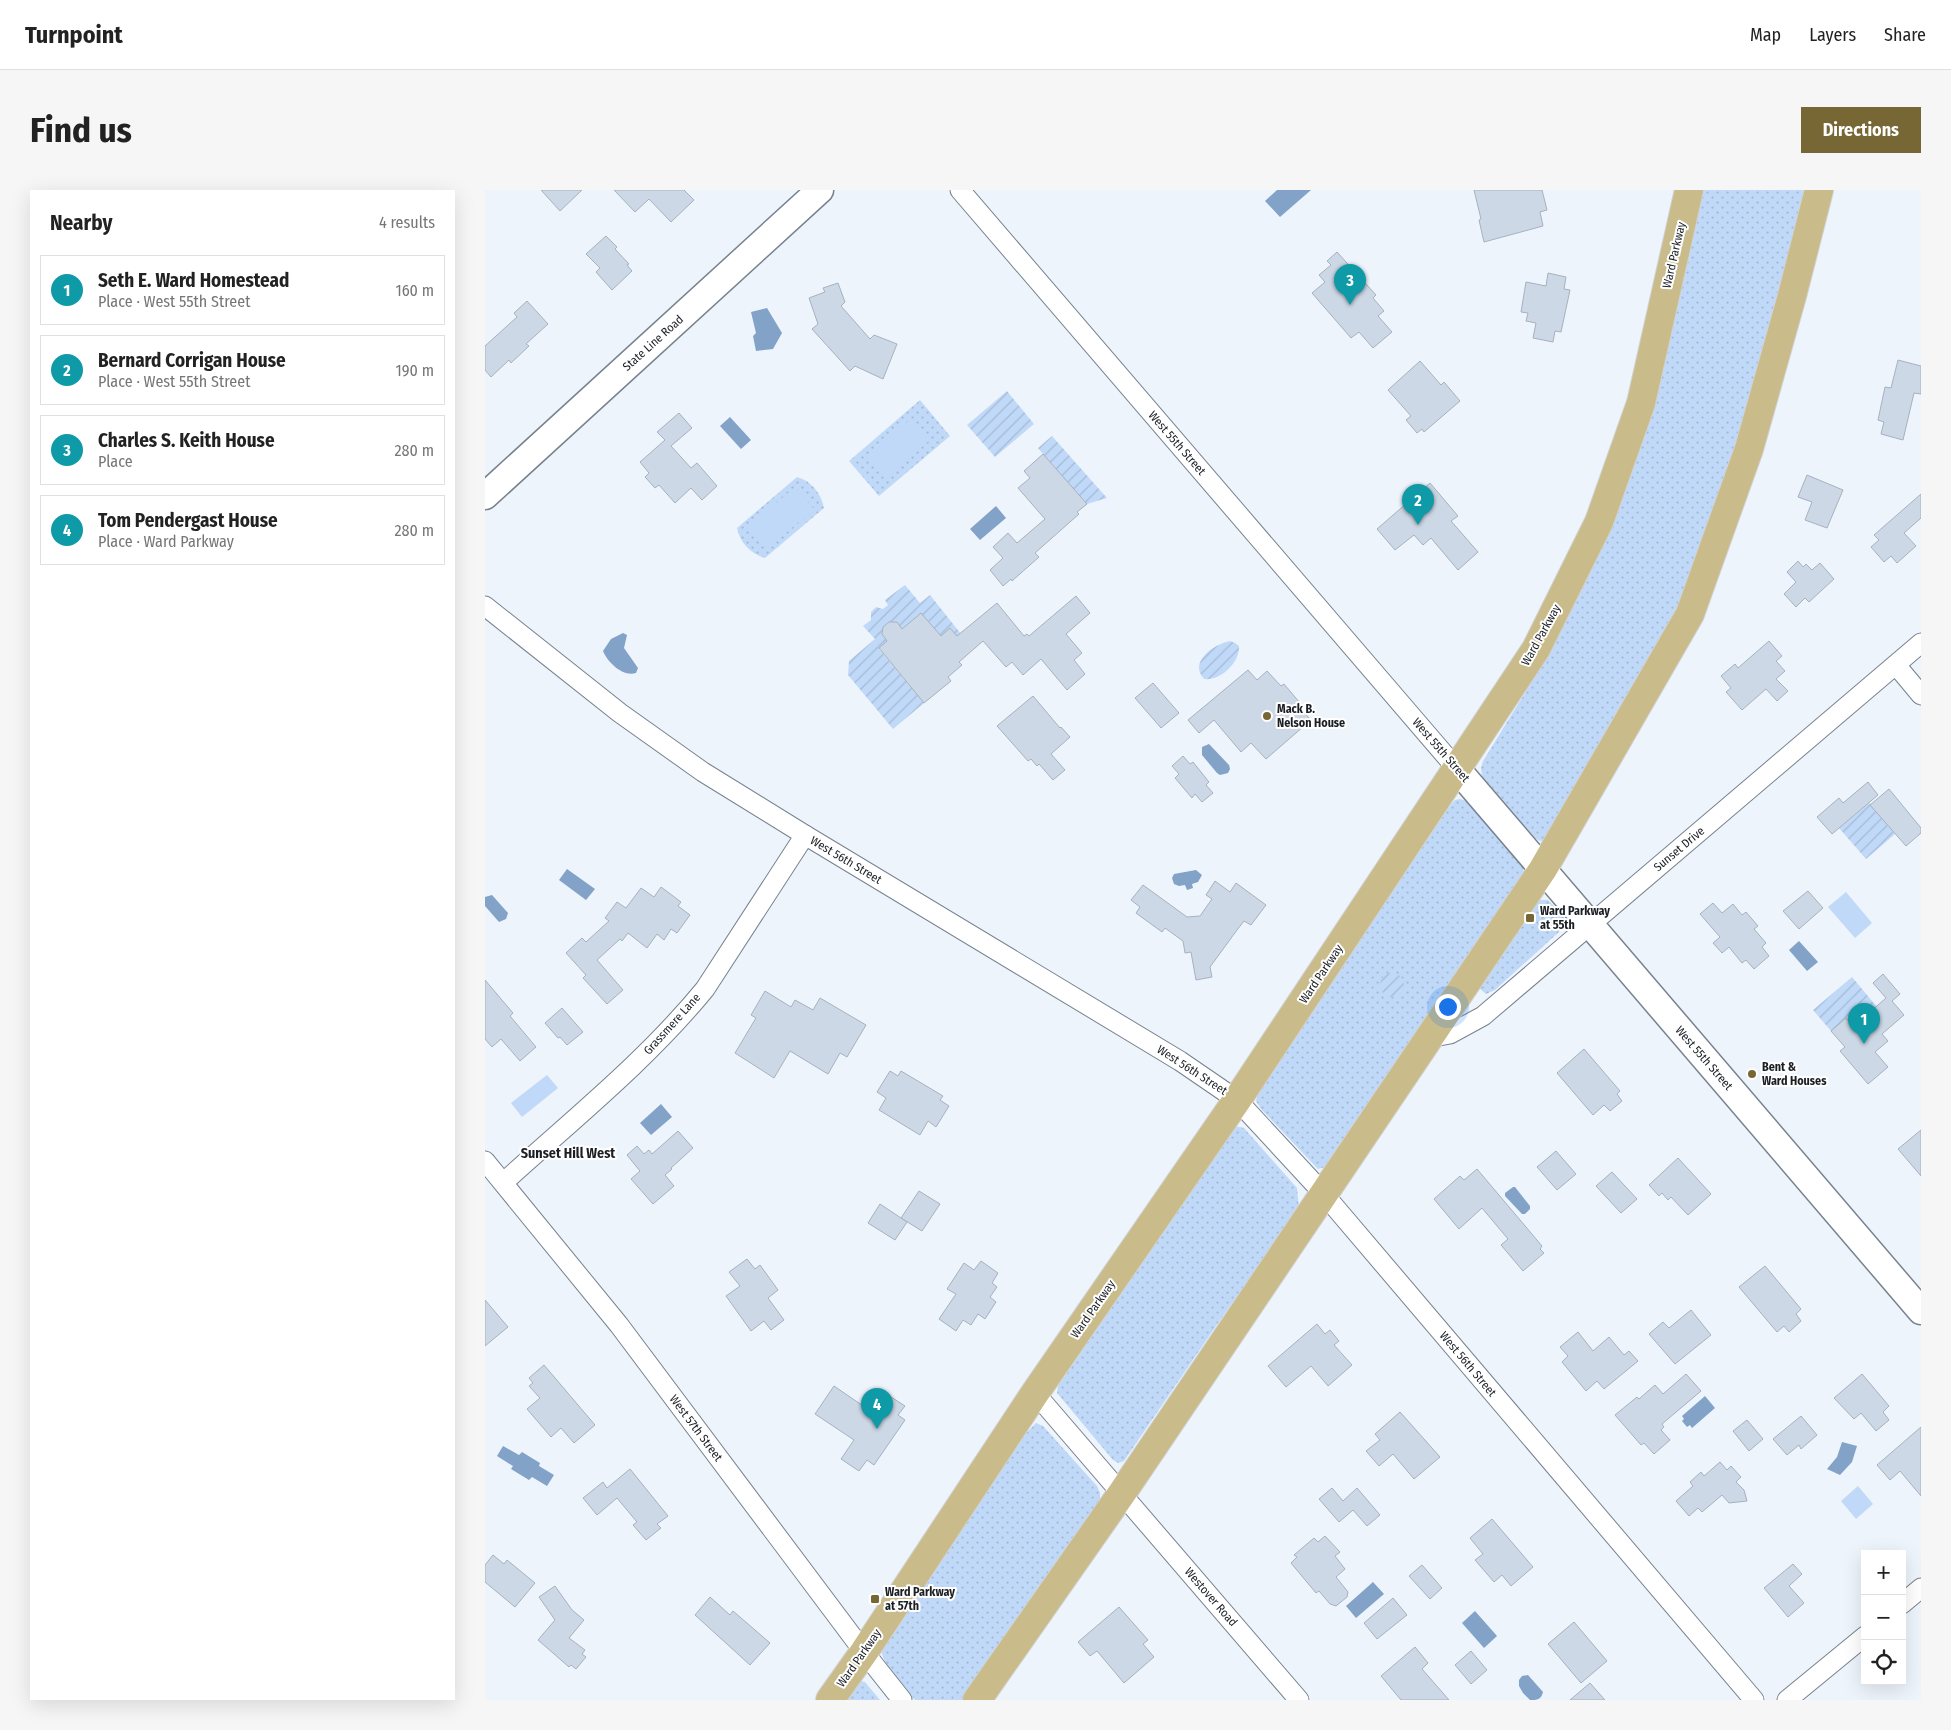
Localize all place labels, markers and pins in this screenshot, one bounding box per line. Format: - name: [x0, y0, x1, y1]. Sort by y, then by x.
- pin: 3: [1334, 264, 1366, 305]
- pin: 2: [1402, 484, 1434, 525]
- place label: Mack B. Nelson House: [1277, 702, 1345, 730]
- marker: Mack B. Nelson House: [1261, 710, 1273, 722]
- place label: Ward Parkway at 55th: [1540, 904, 1610, 932]
- marker: Ward Parkway at 55th: [1524, 912, 1536, 924]
- pin: 1: [1848, 1003, 1880, 1044]
- place label: Bent & Ward Houses: [1762, 1060, 1827, 1088]
- marker: Bent & Ward Houses: [1746, 1068, 1758, 1080]
- pin: 4: [861, 1388, 893, 1429]
- place label: Ward Parkway at 57th: [885, 1585, 955, 1613]
- marker: Ward Parkway at 57th: [869, 1593, 881, 1605]

